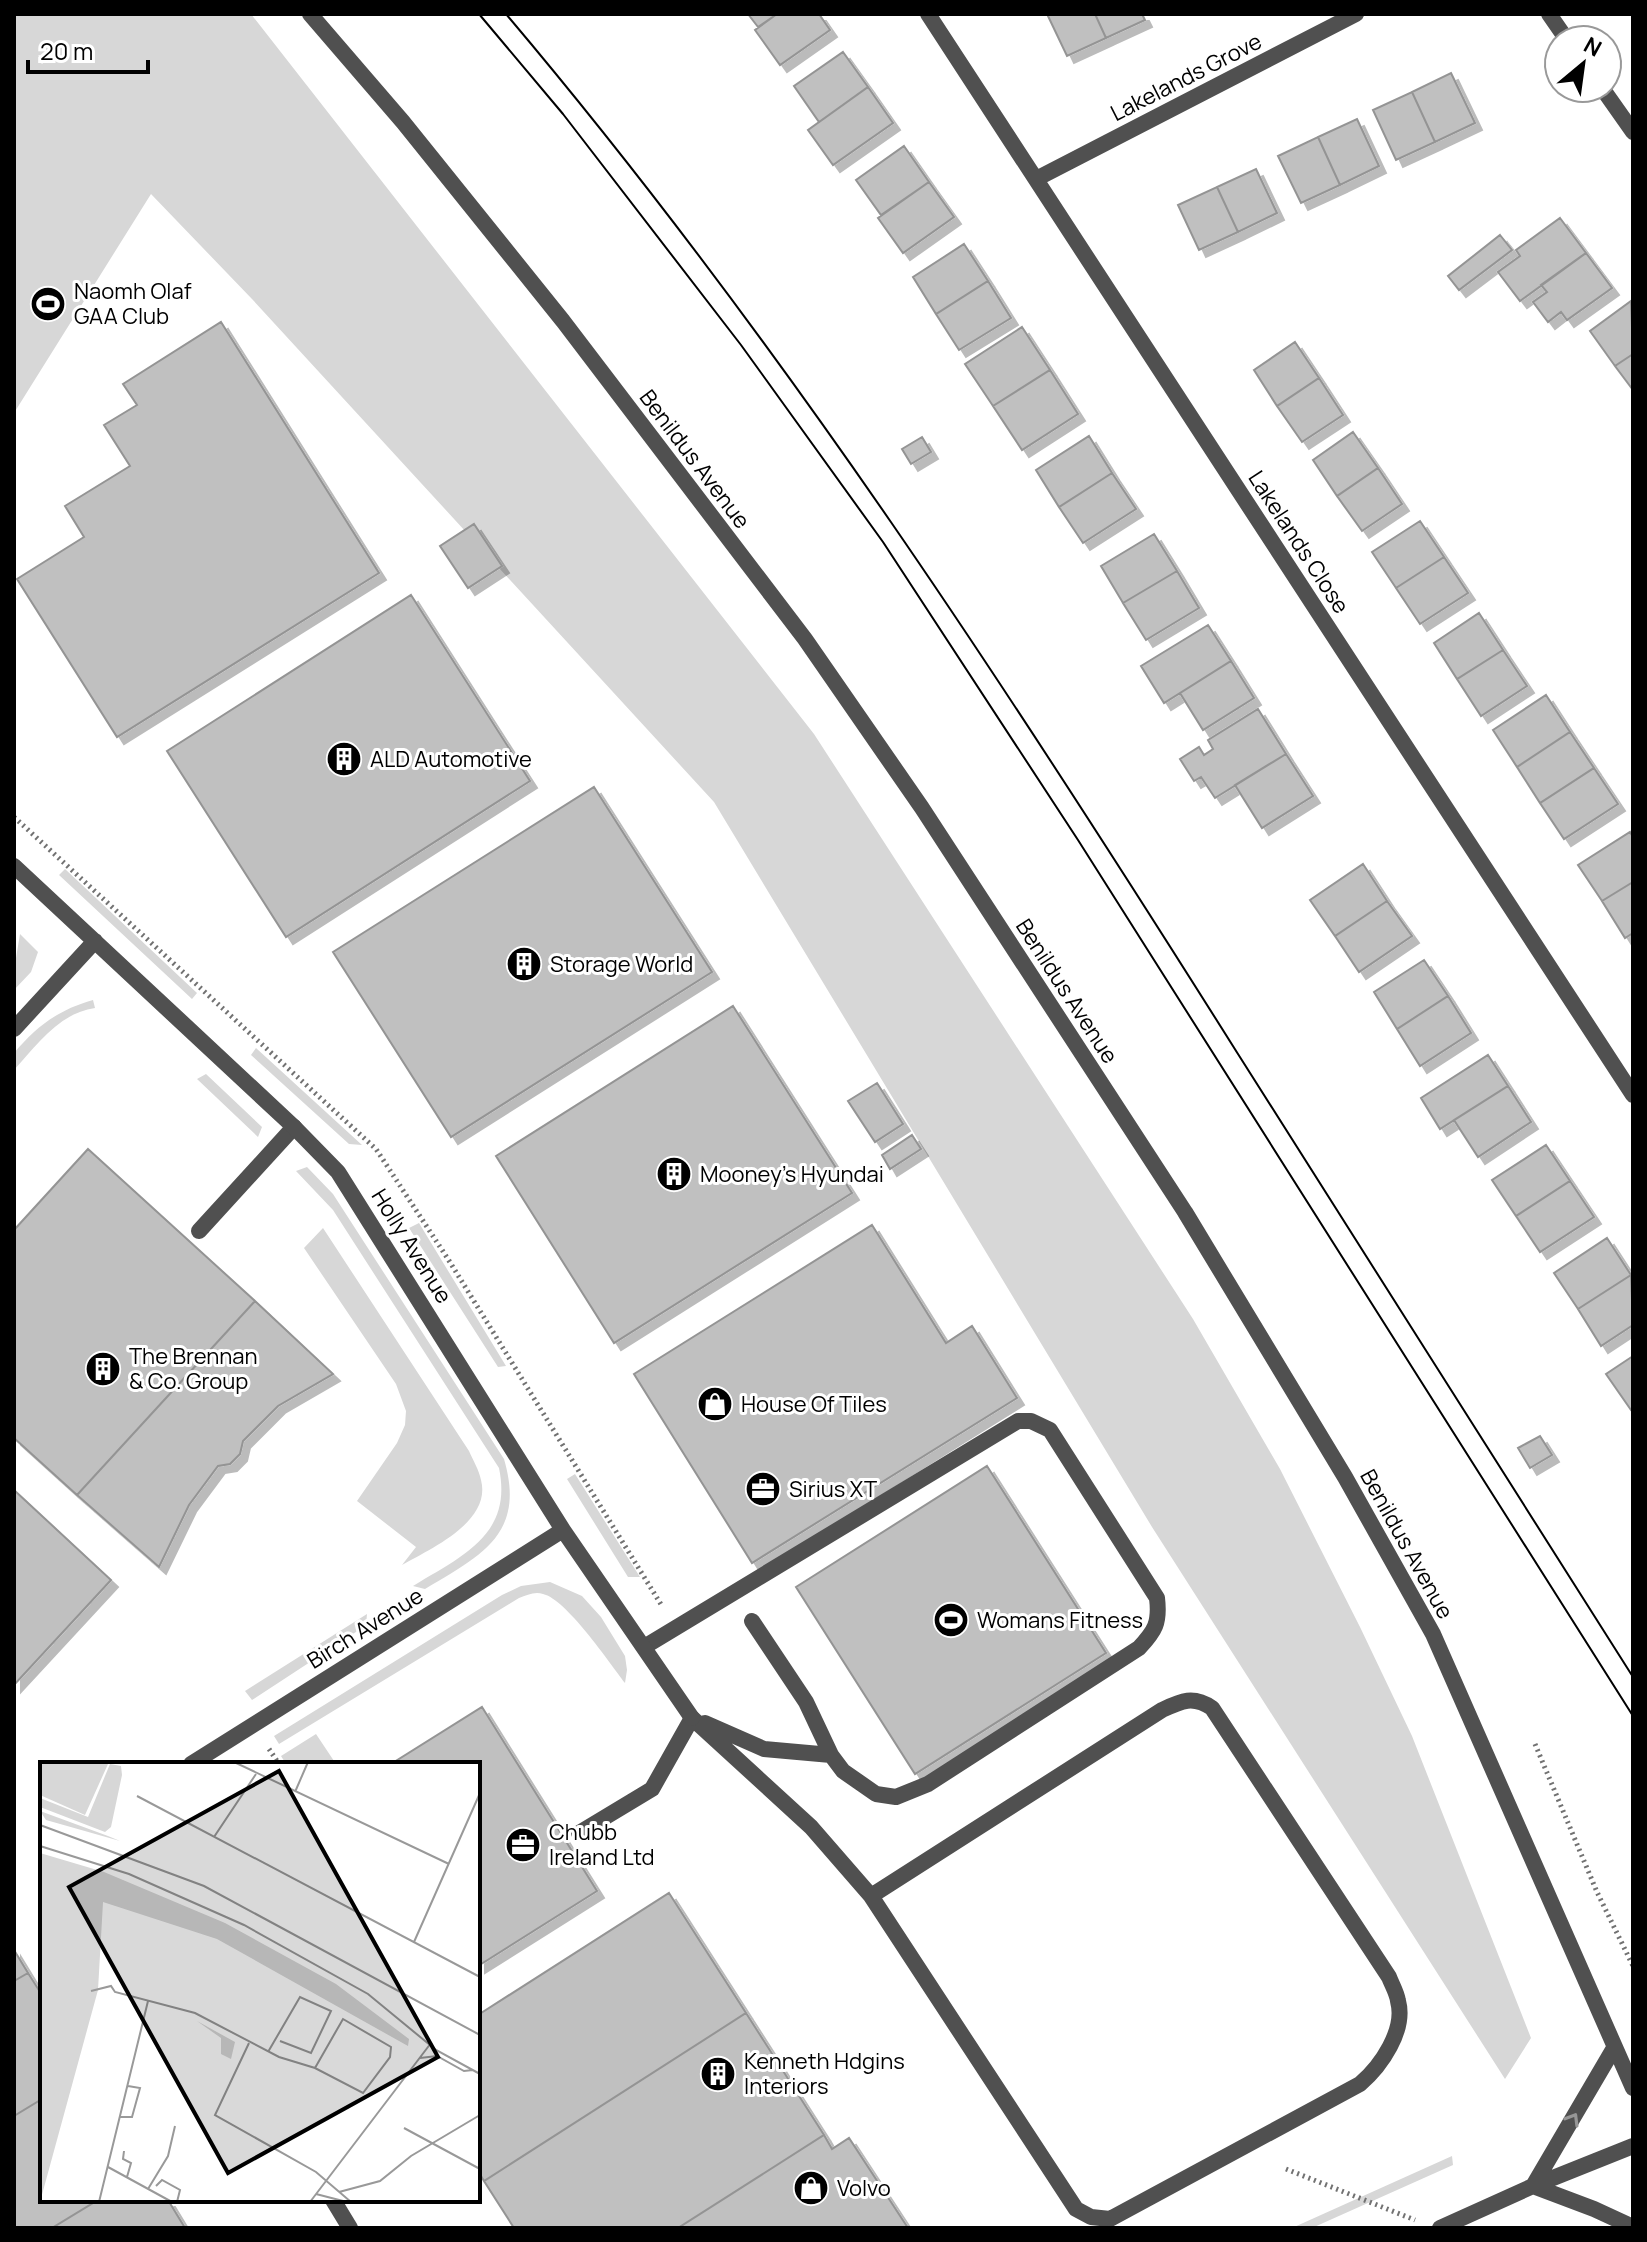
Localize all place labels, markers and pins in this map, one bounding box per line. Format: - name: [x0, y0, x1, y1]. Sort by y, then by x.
- place label: Naomh Olaf GAA Club: [74, 276, 192, 331]
- sports icon: Naomh Olaf GAA Club: [29, 285, 67, 323]
- building icon: ALD Automotive: [325, 740, 363, 778]
- place label: ALD Automotive: [370, 744, 532, 774]
- building icon: Storage World: [505, 945, 543, 983]
- place label: Storage World: [550, 949, 693, 979]
- building icon: Mooney’s Hyundai: [655, 1155, 693, 1193]
- place label: Mooney’s Hyundai: [700, 1159, 884, 1189]
- place label: The Brennan & Co. Group: [129, 1341, 258, 1396]
- building icon: The Brennan & Co. Group: [84, 1350, 122, 1388]
- shop icon: House Of Tiles: [696, 1385, 734, 1423]
- place label: House Of Tiles: [741, 1389, 887, 1419]
- office icon: Sirius XT: [744, 1470, 782, 1508]
- place label: Sirius XT: [789, 1474, 877, 1504]
- sports icon: Womans Fitness: [932, 1601, 970, 1639]
- place label: Womans Fitness: [977, 1605, 1143, 1635]
- place label: Chubb Ireland Ltd: [549, 1817, 655, 1872]
- office icon: Chubb Ireland Ltd: [504, 1826, 542, 1864]
- place label: Kenneth Hdgins Interiors: [744, 2046, 905, 2101]
- building icon: Kenneth Hdgins Interiors: [699, 2055, 737, 2093]
- shop icon: Volvo: [792, 2169, 830, 2207]
- place label: Volvo: [837, 2173, 891, 2203]

